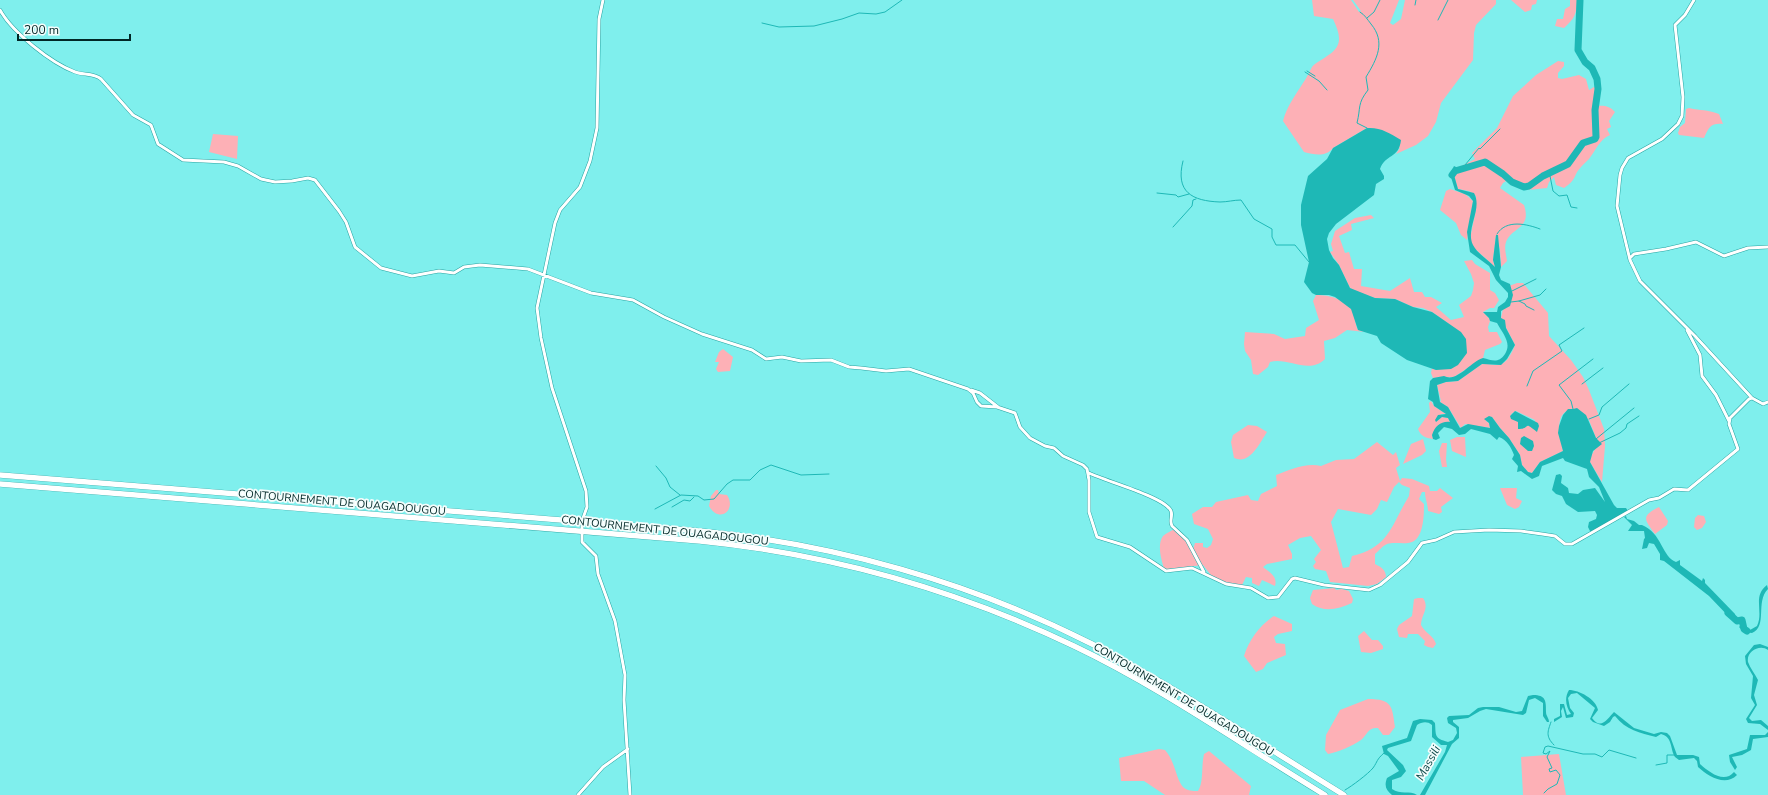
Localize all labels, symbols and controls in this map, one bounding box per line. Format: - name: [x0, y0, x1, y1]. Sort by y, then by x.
- scale bar: [18, 16, 130, 42]
- text: 200 m: [24, 22, 59, 38]
- street label: CONTOURNEMENT DE OUAGADOUGOU: [238, 486, 446, 519]
- street label: CONTOURNEMENT DE OUAGADOUGOU: [561, 512, 769, 549]
- street label: CONTOURNEMENT DE OUAGADOUGOU: [1091, 639, 1277, 760]
- water label: Massili: [1412, 743, 1444, 783]

